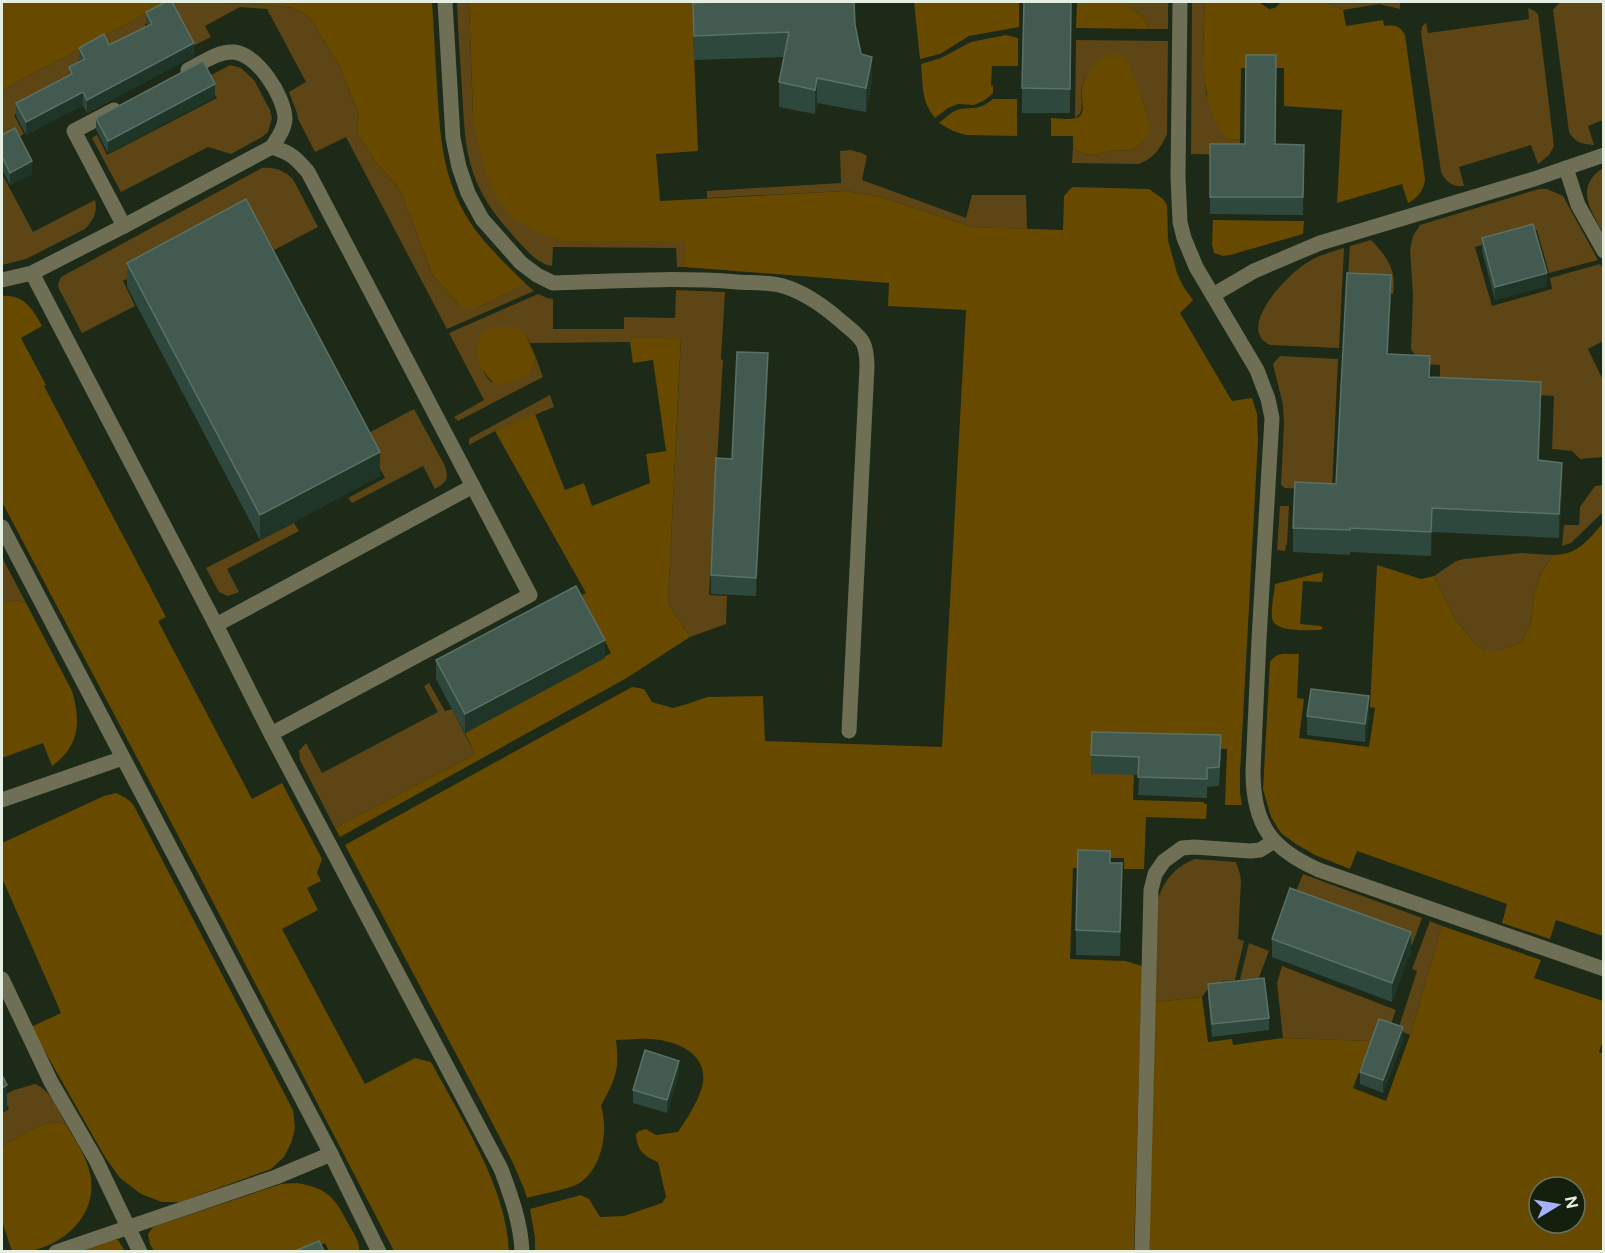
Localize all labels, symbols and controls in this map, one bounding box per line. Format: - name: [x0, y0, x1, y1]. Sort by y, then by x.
- north arrow: [1527, 1175, 1587, 1235]
- text: N: [1561, 1194, 1582, 1210]

